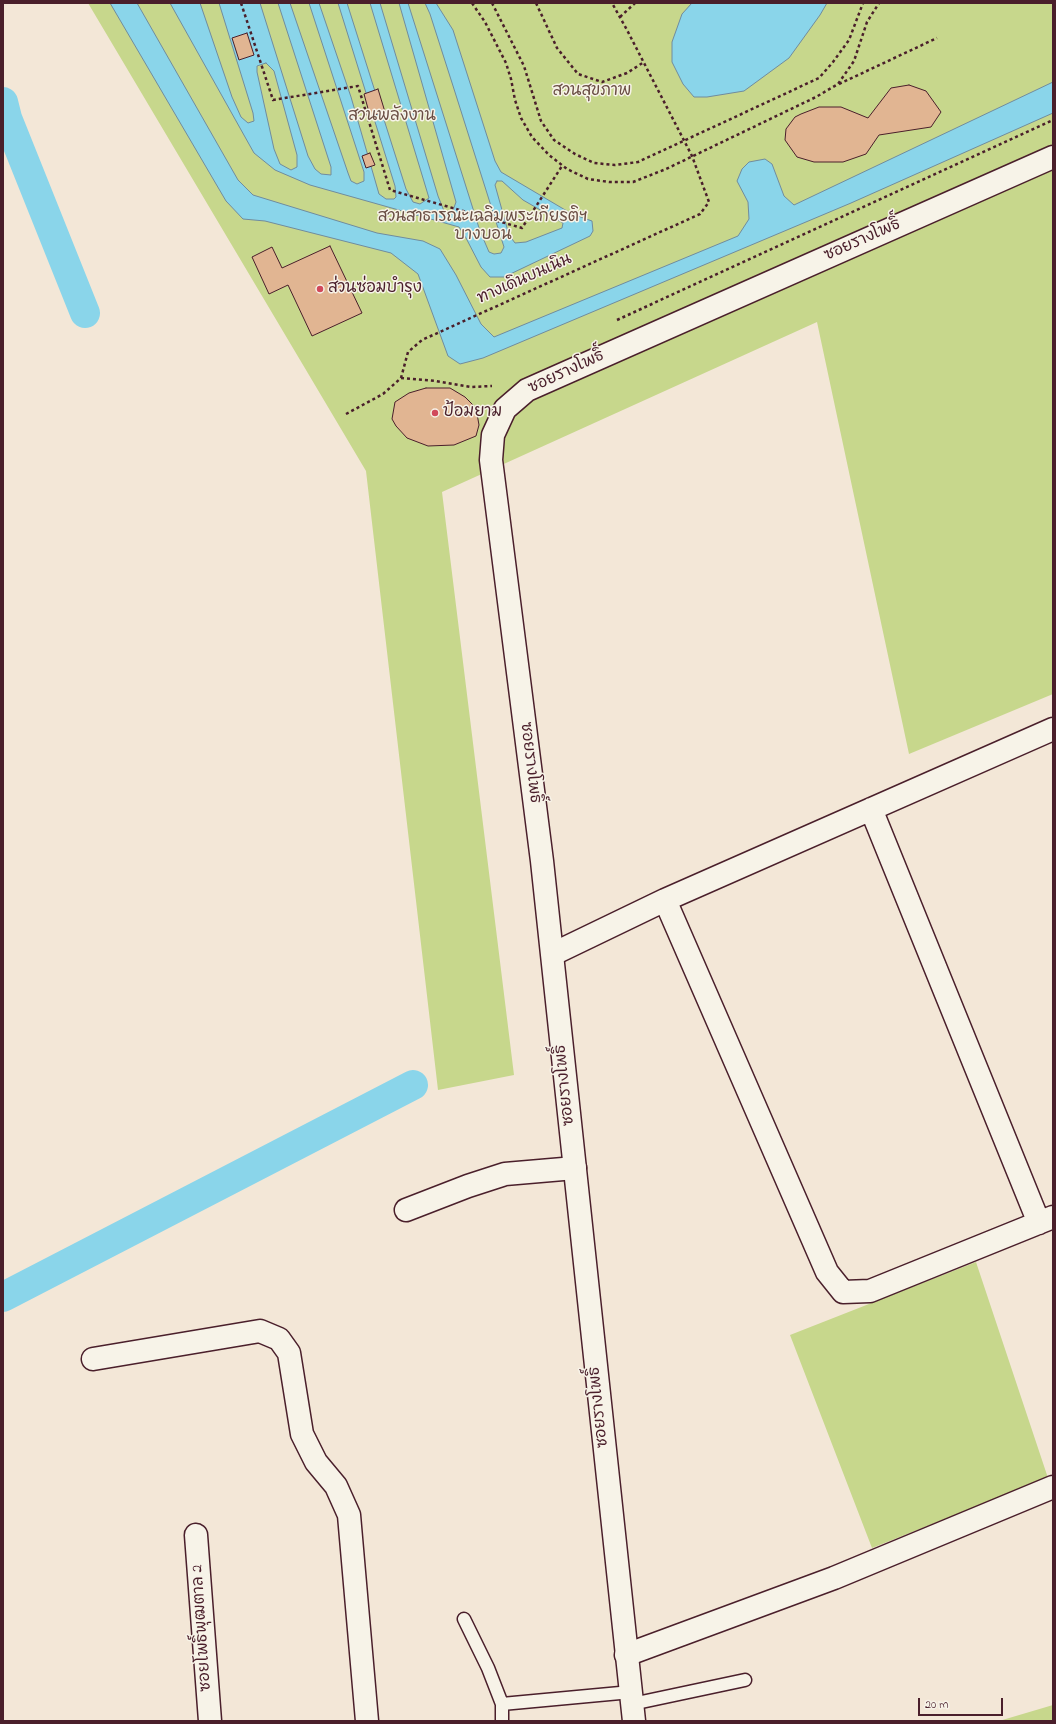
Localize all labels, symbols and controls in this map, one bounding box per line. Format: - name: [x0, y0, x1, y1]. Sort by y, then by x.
- park label: สวนสุขภาพ: [553, 82, 631, 102]
- park label: สวนพลังงาน: [348, 107, 436, 127]
- park label: สวนสาธารณะเฉลิมพระเกียรติฯ บางบอน: [378, 208, 588, 246]
- street label: ซอยรางโพธิ์: [822, 216, 904, 266]
- street label: ทางเดินบนเนิน: [475, 251, 575, 309]
- place label: ส่วนซ่อมบำรุง: [328, 279, 422, 299]
- marker: ส่วนซ่อมบำรุง: [315, 284, 325, 294]
- street label: ซอยรางโพธิ์: [526, 347, 608, 399]
- place label: ป้อมยาม: [443, 403, 502, 423]
- marker: ป้อมยาม: [430, 408, 440, 418]
- street label: ซอยรางโพธิ์: [514, 721, 544, 805]
- street label: ซอยรางโพธิ์: [552, 1043, 580, 1127]
- street label: ซอยรางโพธิ์: [586, 1365, 614, 1449]
- street label: ซอยโพธิ์พุฒตาล 2: [189, 1564, 217, 1692]
- scale bar: [920, 1690, 1005, 1716]
- text: 20 m: [925, 1696, 948, 1714]

